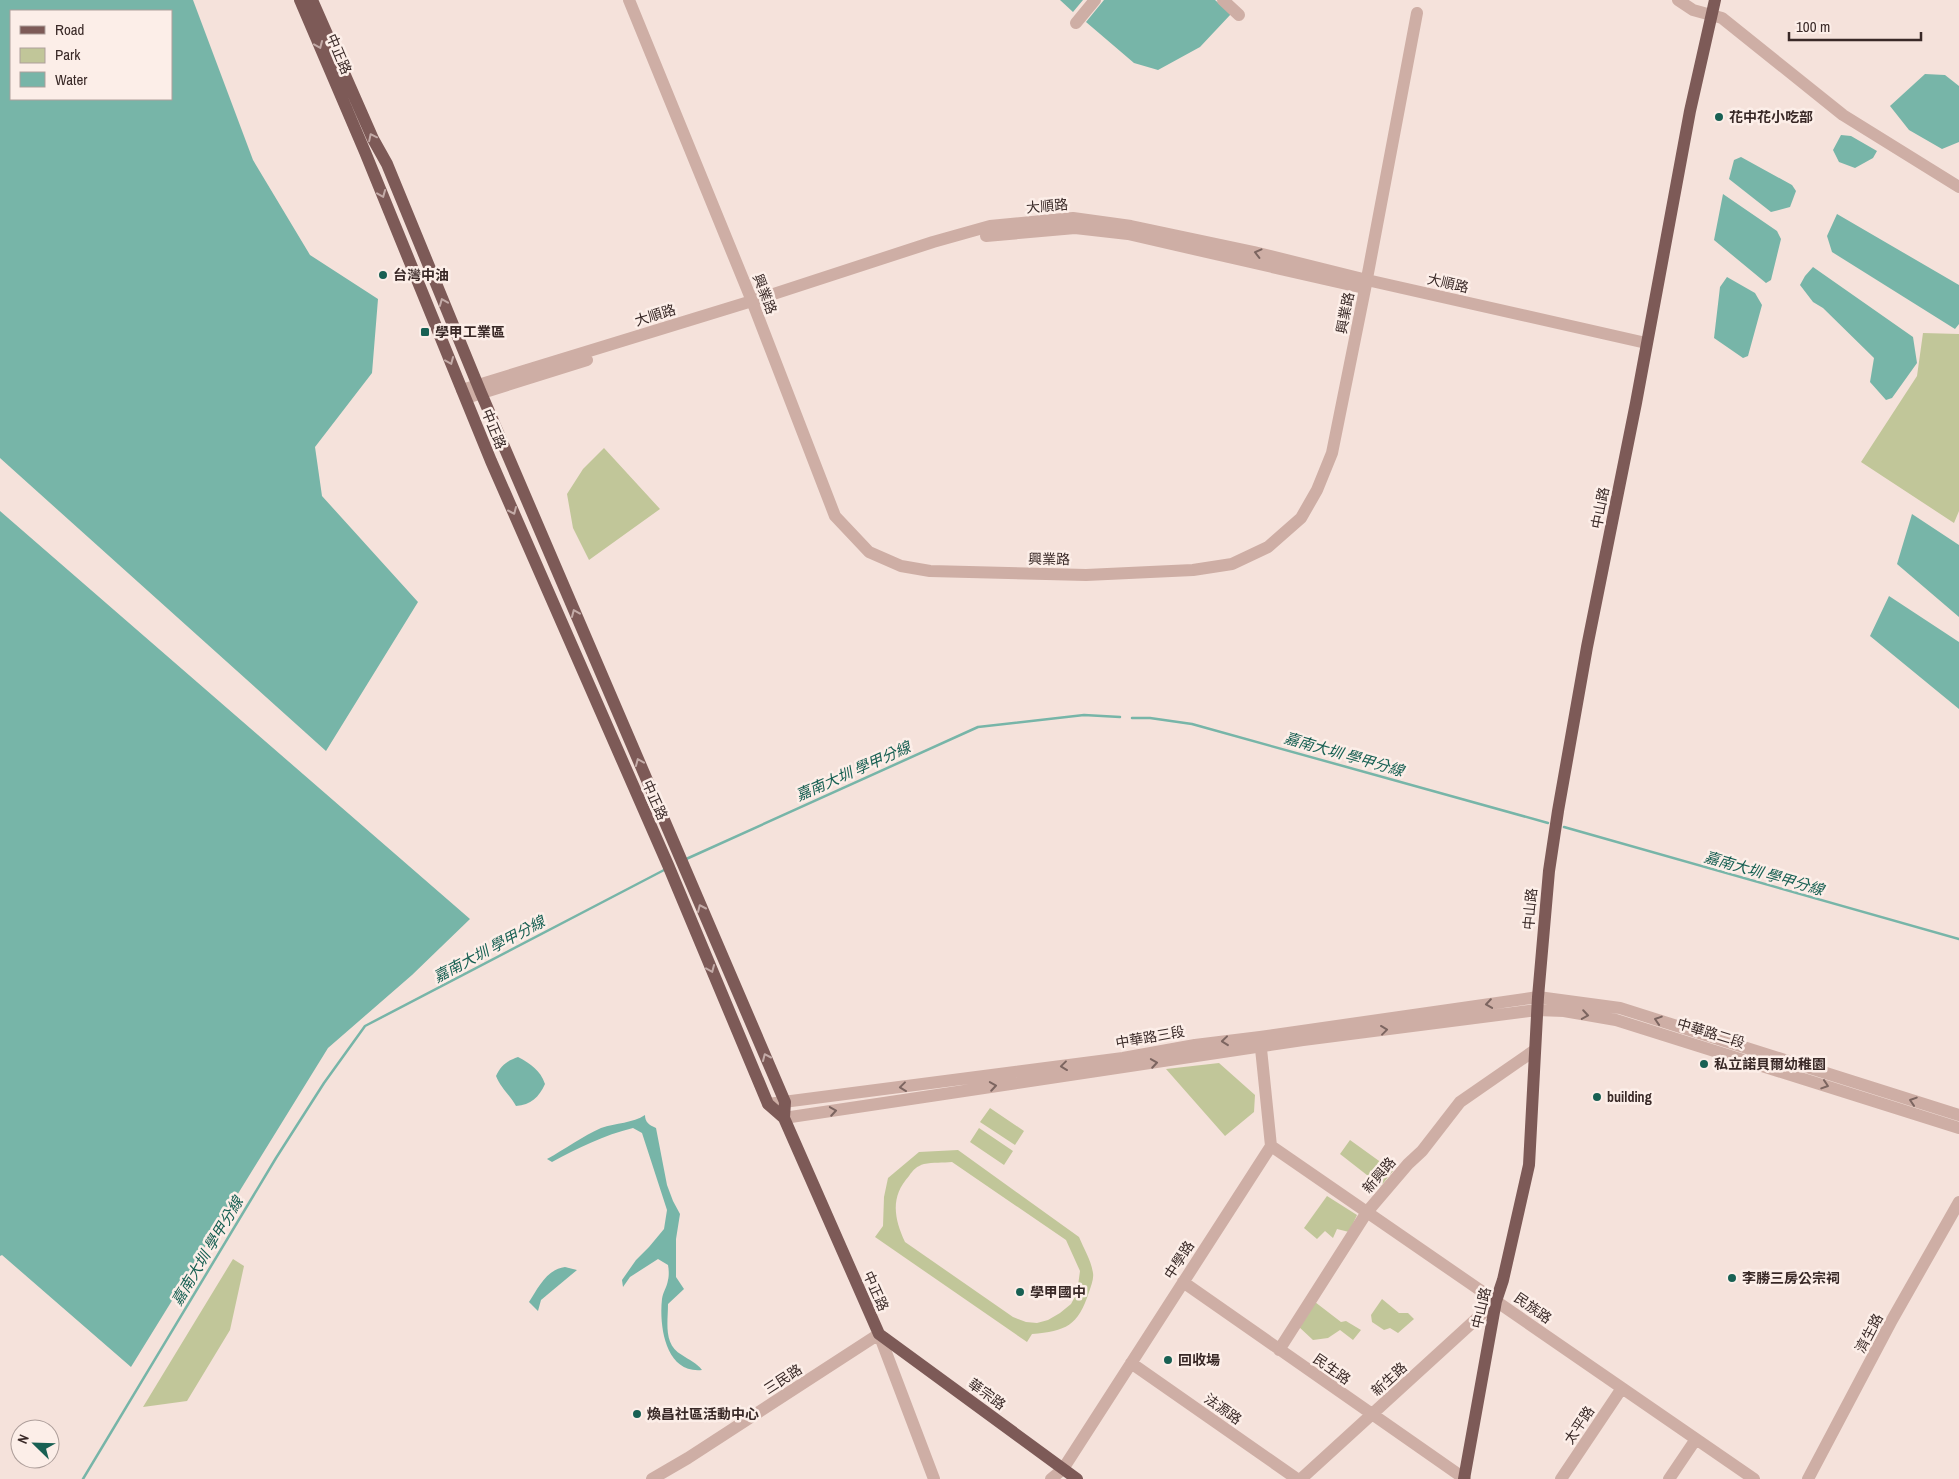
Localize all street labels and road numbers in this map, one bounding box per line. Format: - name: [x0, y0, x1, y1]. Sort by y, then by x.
- street label: 中正路: [323, 31, 355, 77]
- street label: 大順路: [1025, 195, 1069, 217]
- street label: 大順路: [1426, 270, 1470, 296]
- street label: 興業路: [749, 271, 781, 317]
- street label: 興業路: [1332, 291, 1358, 335]
- street label: 大順路: [632, 300, 678, 330]
- street label: 中正路: [478, 406, 510, 452]
- street label: 中山路: [1587, 486, 1613, 530]
- street label: 興業路: [1028, 550, 1070, 568]
- street label: 中正路: [638, 777, 672, 823]
- street label: 中山路: [1519, 887, 1541, 931]
- street label: 中華路二段: [1675, 1014, 1747, 1052]
- street label: 中華路三段: [1114, 1022, 1186, 1052]
- street label: 新興路: [1358, 1153, 1400, 1197]
- street label: 中學路: [1160, 1237, 1198, 1283]
- street label: 中正路: [859, 1268, 893, 1314]
- street label: 中山路: [1468, 1286, 1494, 1330]
- street label: 民族路: [1511, 1289, 1555, 1327]
- street label: 濟生路: [1851, 1310, 1887, 1356]
- street label: 民生路: [1310, 1350, 1354, 1388]
- street label: 新生路: [1367, 1358, 1411, 1400]
- street label: 三民路: [760, 1360, 806, 1398]
- street label: 華宗路: [965, 1374, 1009, 1414]
- street label: 法源路: [1201, 1390, 1245, 1428]
- street label: 太平路: [1560, 1403, 1598, 1447]

